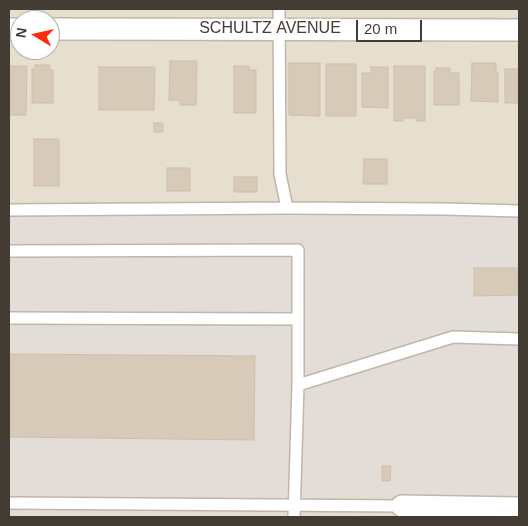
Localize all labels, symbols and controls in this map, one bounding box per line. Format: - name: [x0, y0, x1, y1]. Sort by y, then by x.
- north arrow: [10, 10, 60, 60]
- scale bar: [358, 10, 424, 42]
- street label: SCHULTZ AVENUE: [199, 19, 341, 39]
- text: 20 m: [364, 20, 397, 37]
- text: N: [12, 27, 30, 39]

